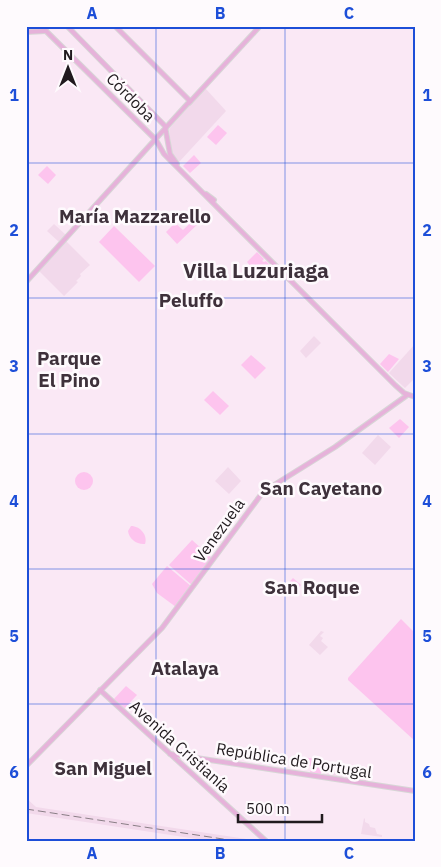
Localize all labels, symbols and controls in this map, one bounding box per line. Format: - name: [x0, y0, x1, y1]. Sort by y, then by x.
- text: A: [87, 3, 98, 23]
- text: B: [215, 3, 226, 23]
- text: C: [344, 3, 354, 23]
- north arrow: [42, 42, 92, 92]
- text: N: [63, 46, 73, 64]
- street label: Córdoba: [102, 68, 160, 126]
- text: 1: [9, 85, 19, 105]
- text: 1: [422, 85, 432, 105]
- district label: María Mazzarello: [59, 204, 211, 228]
- text: 2: [9, 220, 19, 240]
- text: 2: [422, 220, 432, 240]
- district label: Villa Luzuriaga: [183, 256, 329, 284]
- district label: Peluffo: [159, 288, 223, 312]
- district label: Parque El Pino: [37, 346, 101, 392]
- text: 3: [9, 356, 19, 376]
- text: 3: [422, 356, 432, 376]
- district label: San Cayetano: [260, 476, 382, 500]
- text: 4: [9, 491, 19, 511]
- text: 4: [422, 491, 432, 511]
- street label: Venezuela: [189, 494, 249, 566]
- district label: San Roque: [264, 575, 360, 599]
- text: 5: [9, 626, 19, 646]
- text: 5: [422, 626, 432, 646]
- district label: Atalaya: [151, 656, 219, 680]
- street label: Avenida Cristianía: [126, 696, 235, 797]
- street label: República de Portugal: [215, 738, 373, 782]
- district label: San Miguel: [54, 756, 152, 780]
- text: 6: [9, 762, 19, 782]
- text: 6: [422, 762, 432, 782]
- scale bar: [238, 792, 322, 824]
- text: 500 m: [246, 799, 290, 818]
- text: A: [87, 843, 98, 863]
- text: B: [215, 843, 226, 863]
- text: C: [344, 843, 354, 863]

